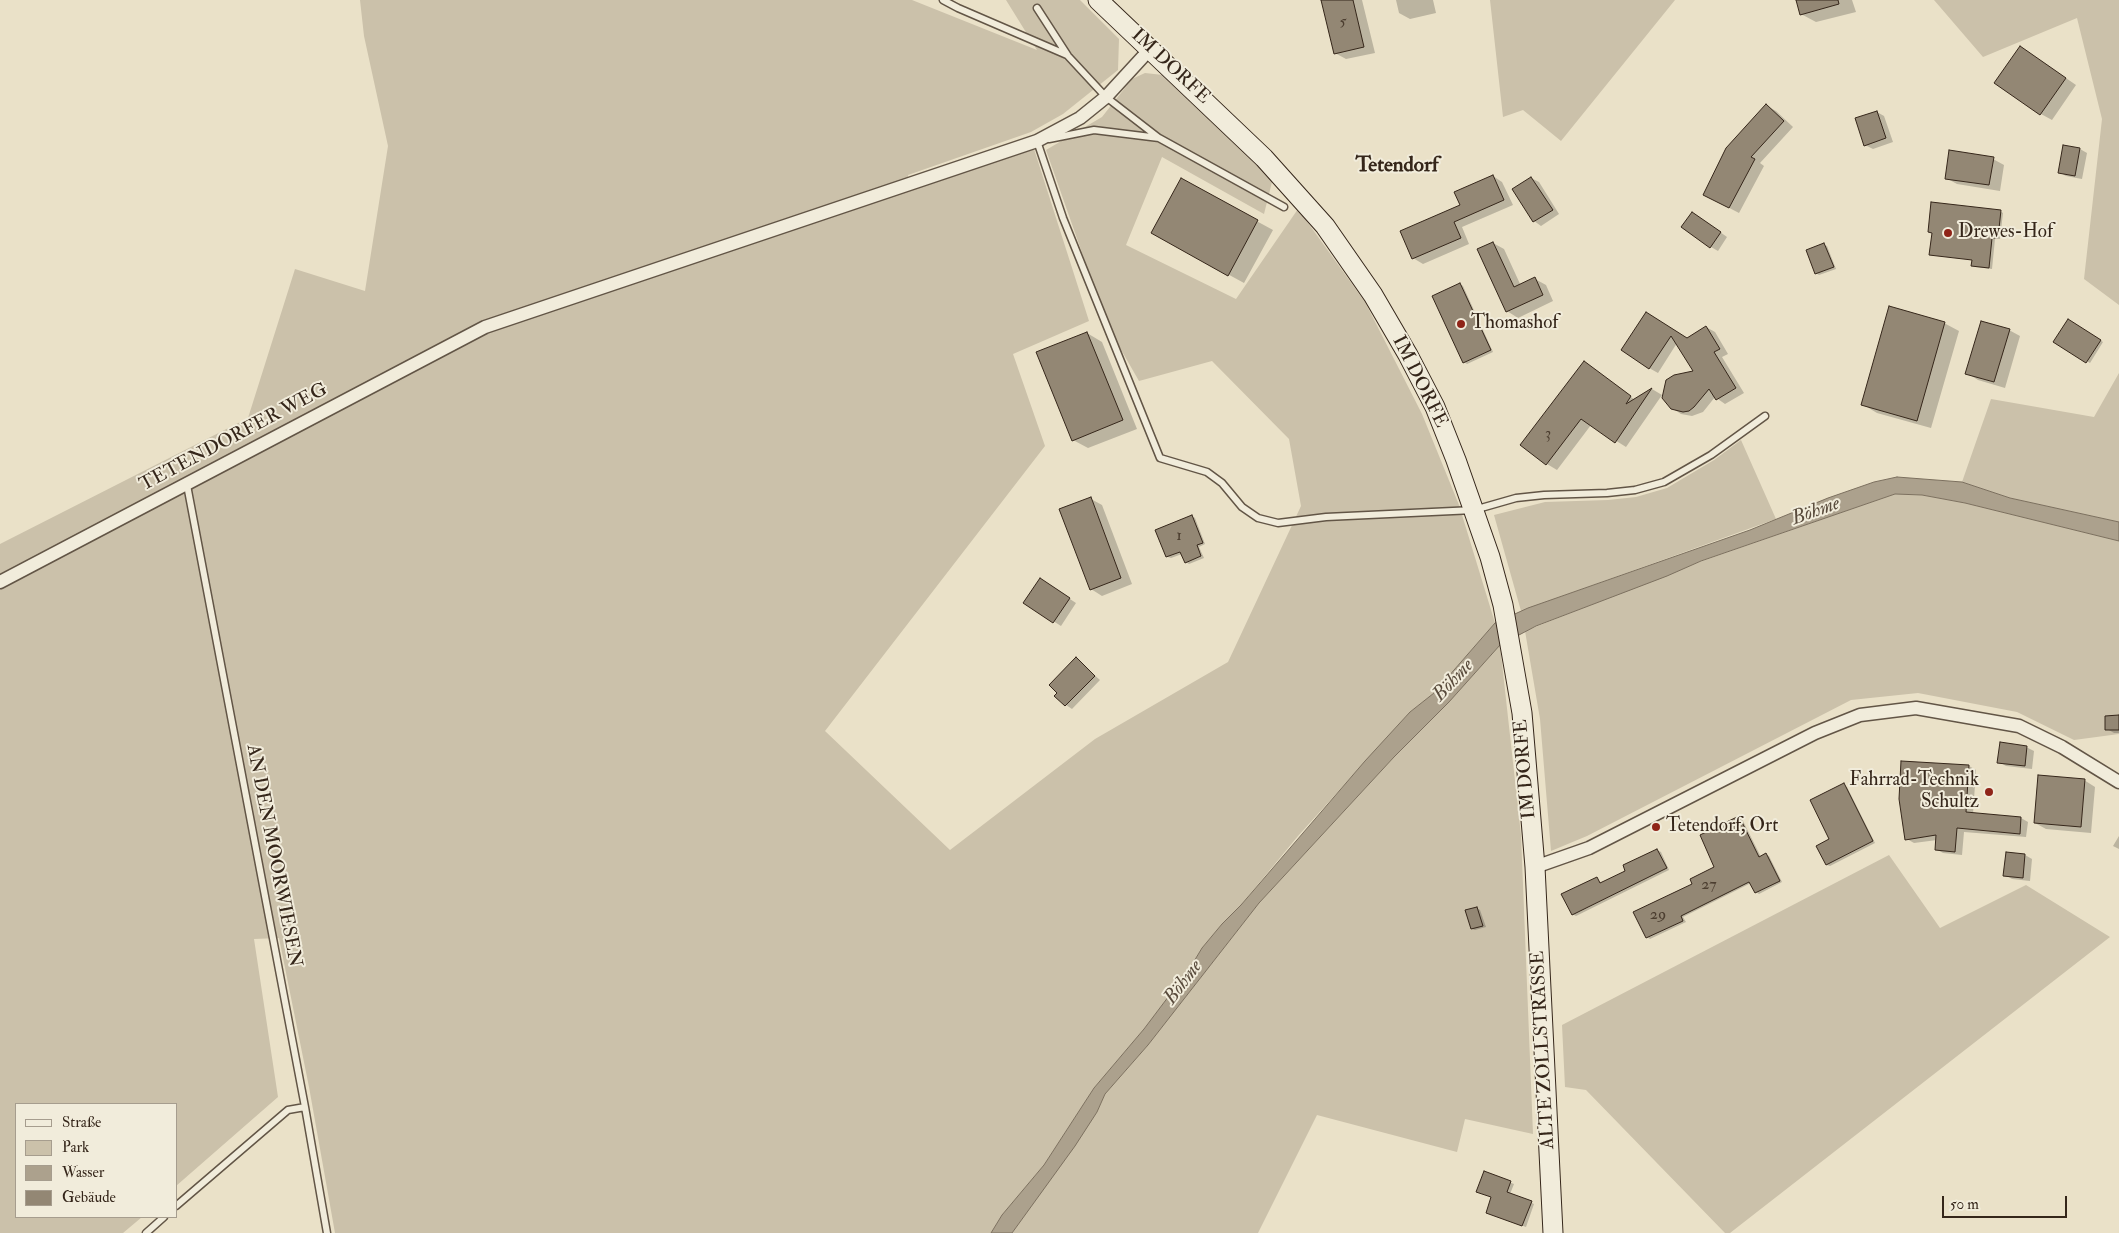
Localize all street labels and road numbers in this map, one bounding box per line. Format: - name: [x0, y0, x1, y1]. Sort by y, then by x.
- street label: IM DORFE: [1126, 25, 1214, 109]
- street label: IM DORFE: [1386, 332, 1452, 432]
- street label: TETENDORFER WEG: [136, 379, 332, 497]
- street label: IM DORFE: [1510, 718, 1542, 820]
- street label: AN DEN MOORWIESEN: [240, 743, 306, 969]
- street label: ALTE ZOLLSTRASSE: [1527, 950, 1561, 1150]

